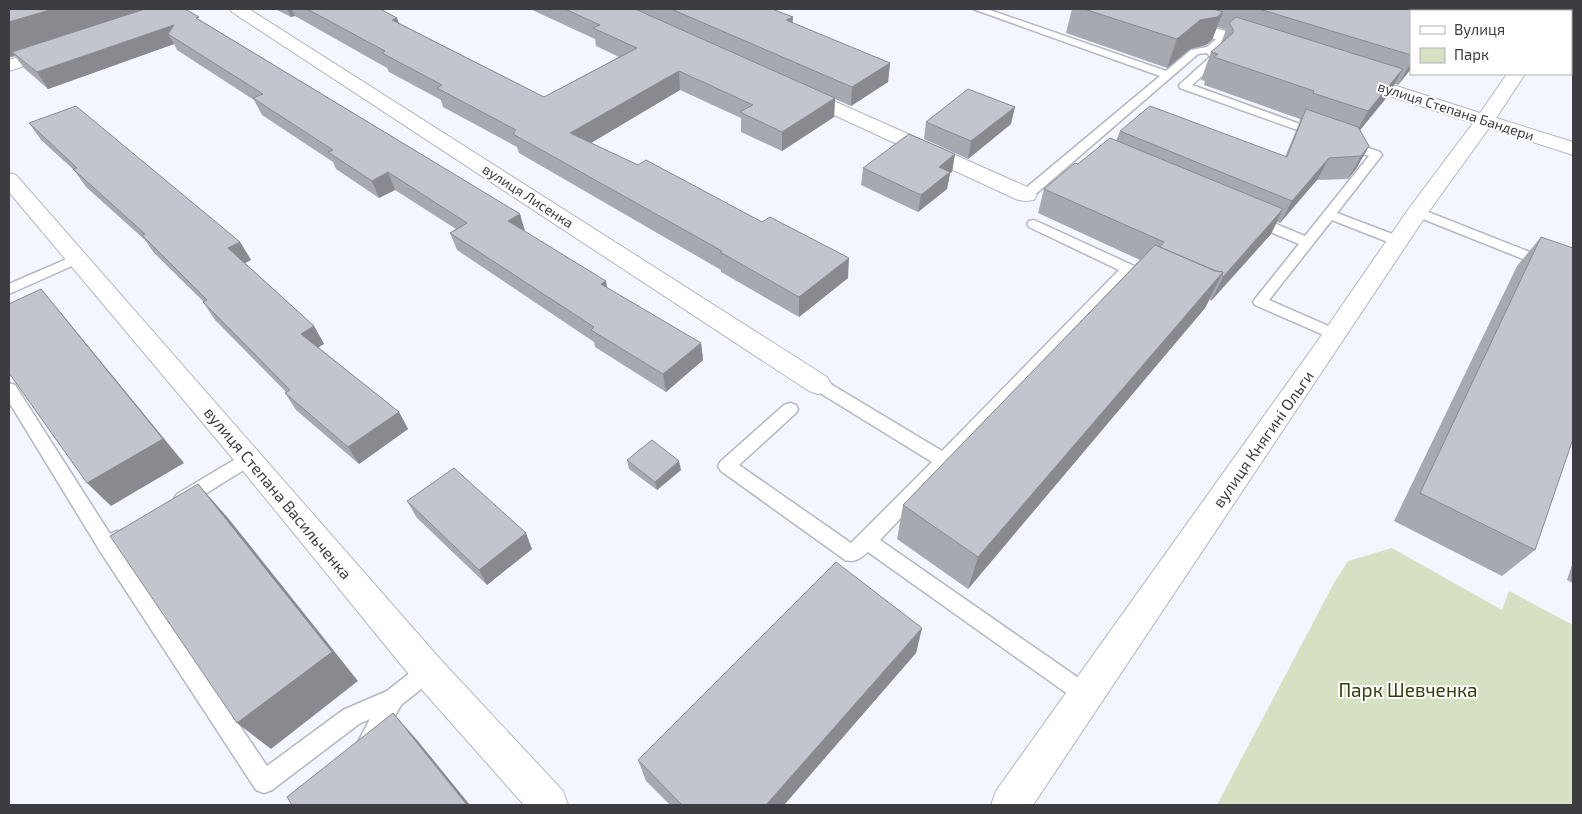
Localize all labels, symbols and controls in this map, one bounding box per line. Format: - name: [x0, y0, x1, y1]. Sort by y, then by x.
- legend: [1410, 10, 1572, 75]
- text: Вулиця: [1454, 20, 1505, 39]
- text: Парк: [1454, 45, 1489, 63]
- street label: вулиця Степана Бандери: [1376, 77, 1536, 144]
- street label: вулиця Лисенка: [480, 160, 577, 231]
- street label: вулиця Княгині Ольги: [1208, 367, 1318, 511]
- street label: вулиця Степана Васильченка: [200, 403, 356, 583]
- park label: Парк Шевченка: [1338, 678, 1478, 701]

